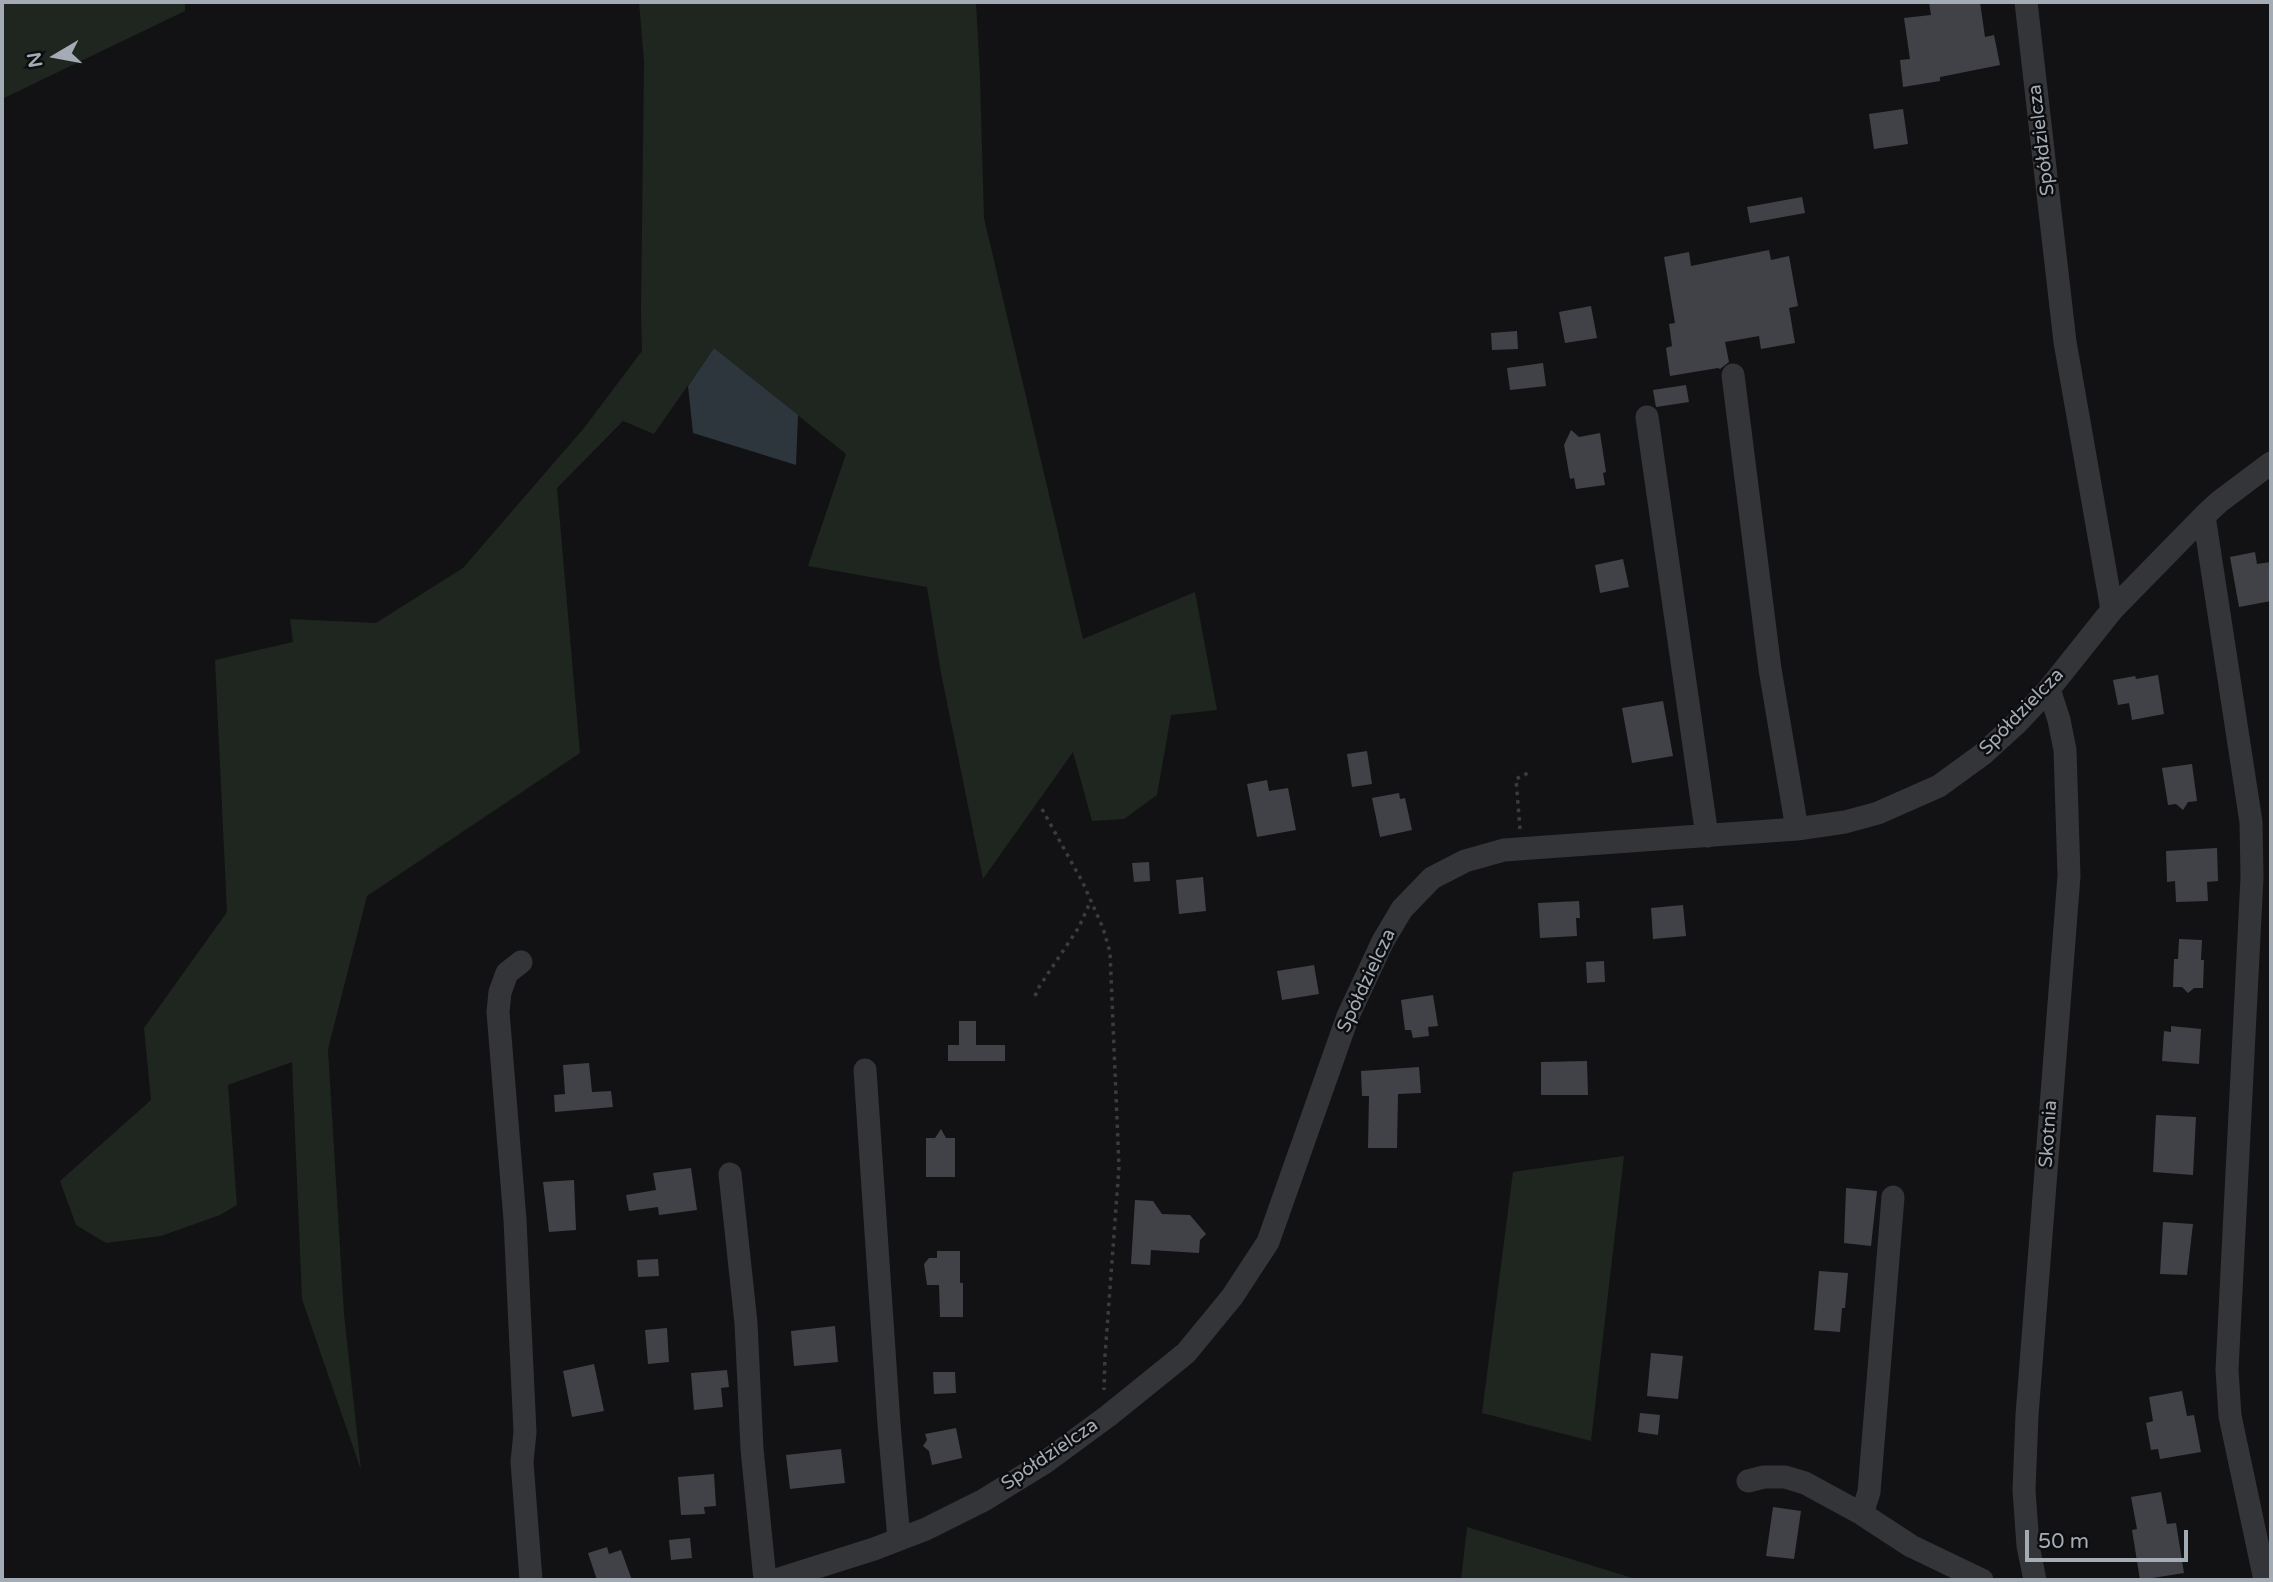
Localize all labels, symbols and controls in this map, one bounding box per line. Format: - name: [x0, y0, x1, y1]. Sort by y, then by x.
- north arrow: [21, 21, 91, 91]
- text: N: [23, 50, 47, 69]
- street label: Spółdzielcza: [2024, 83, 2060, 197]
- street label: Spółdzielcza: [1975, 664, 2069, 760]
- street label: Spółdzielcza: [1333, 925, 1401, 1037]
- street label: Skotnia: [2035, 1100, 2063, 1168]
- street label: Spółdzielcza: [997, 1414, 1103, 1496]
- scale bar: [2028, 1516, 2191, 1560]
- text: 50 m: [2038, 1529, 2089, 1554]

